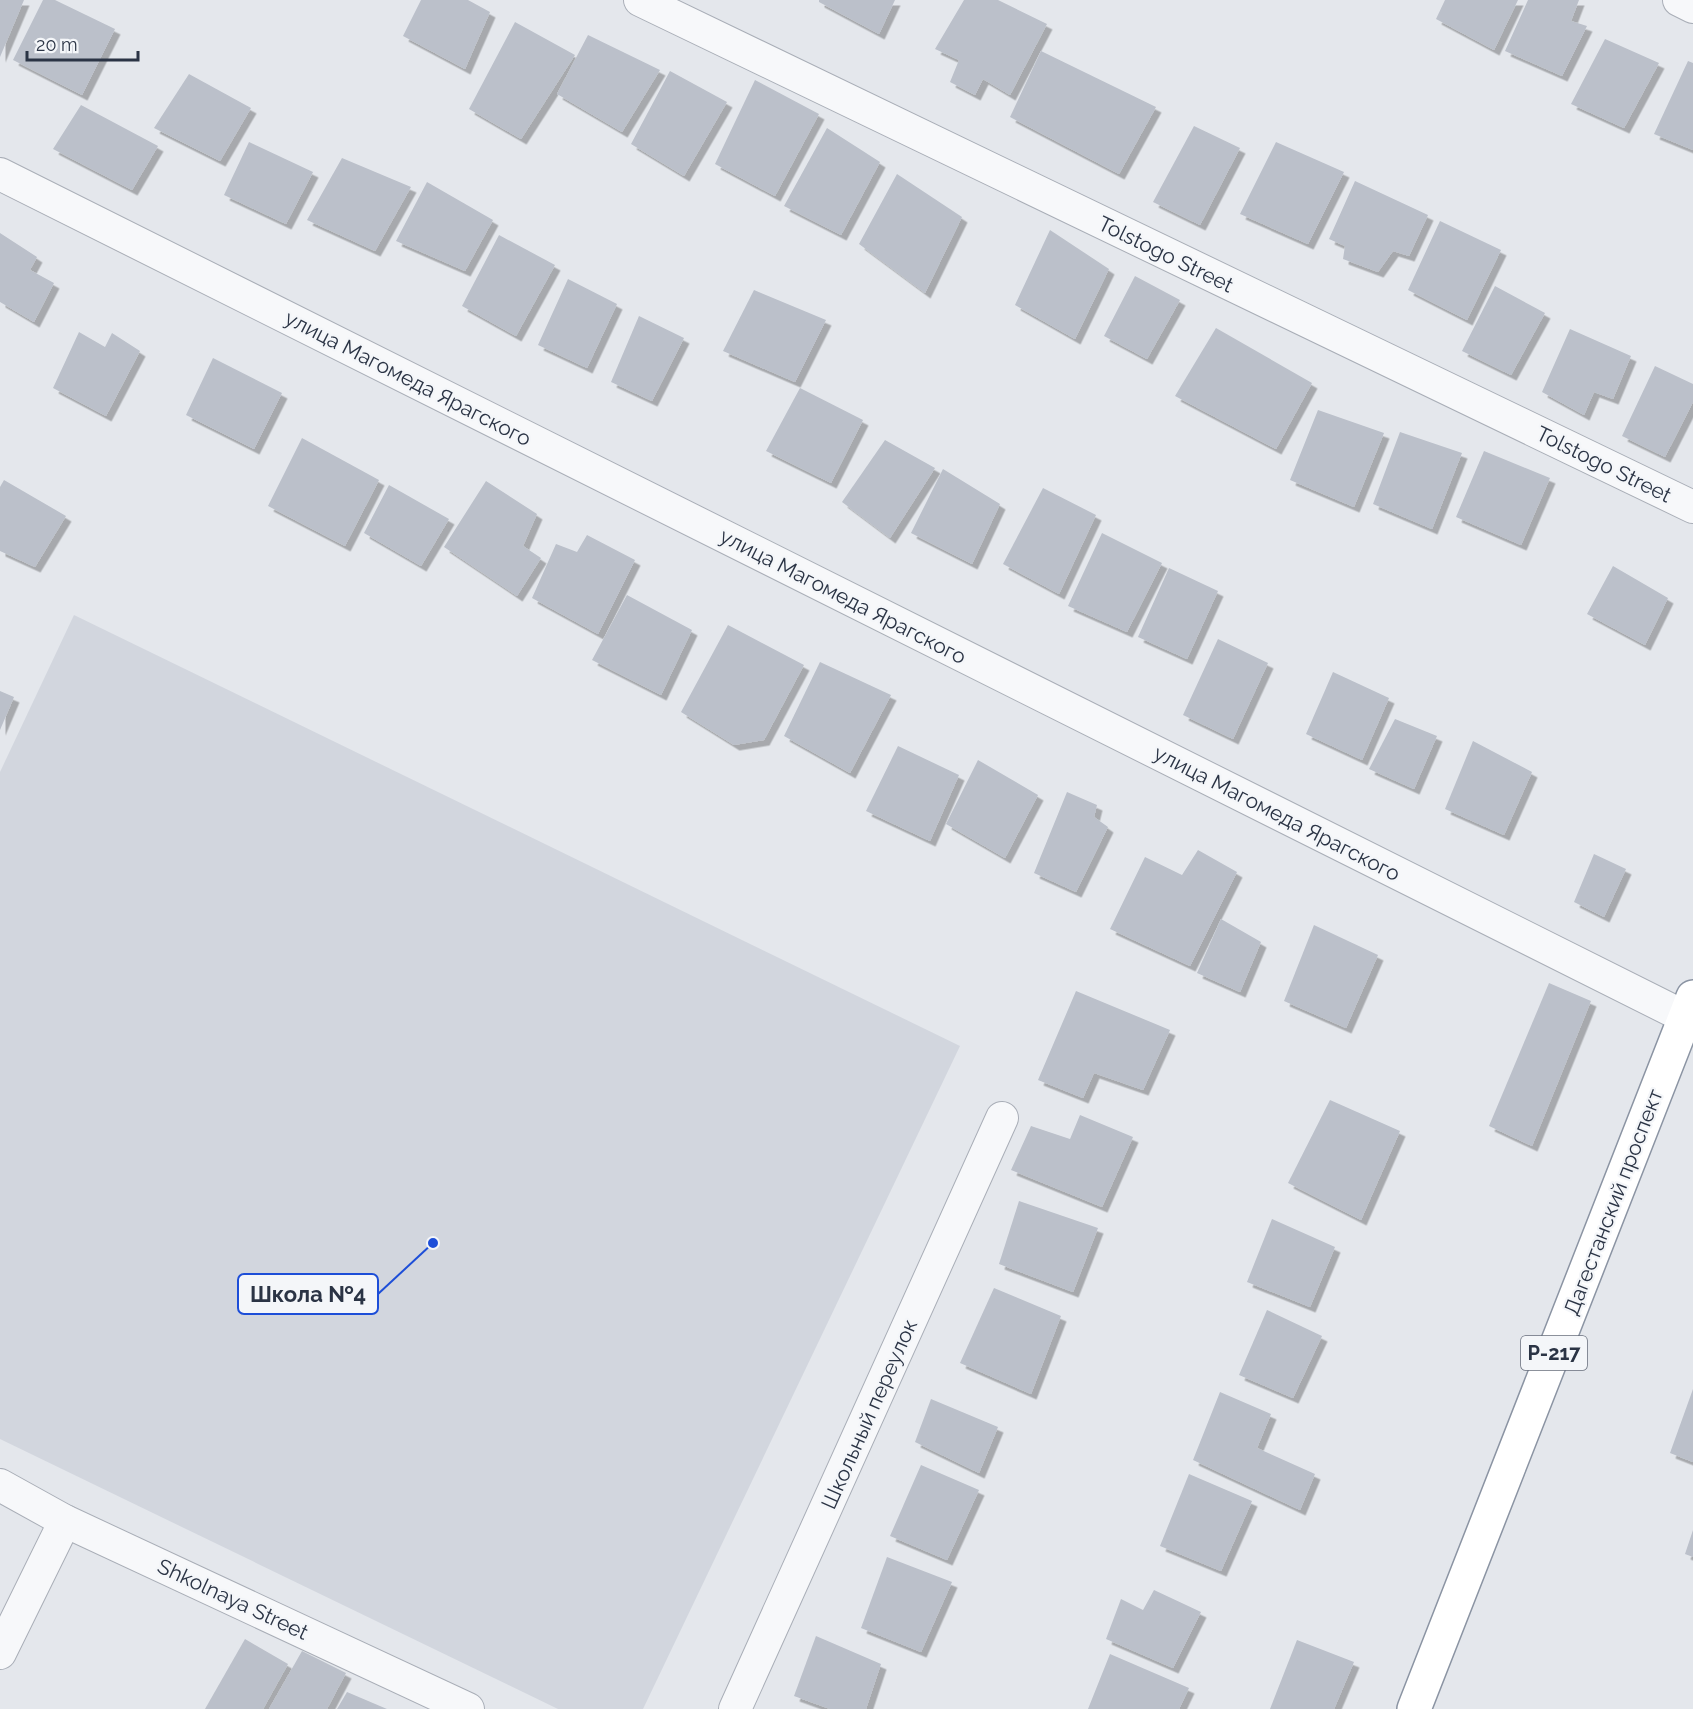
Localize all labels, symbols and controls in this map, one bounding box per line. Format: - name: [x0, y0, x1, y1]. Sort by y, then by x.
- scale bar: [27, 24, 138, 62]
- text: 20 m: [36, 34, 78, 55]
- street label: Tolstogo Street: [1094, 210, 1238, 298]
- street label: улица Магомеда Ярагского: [281, 305, 535, 451]
- street label: Tolstogo Street: [1532, 420, 1676, 508]
- street label: улица Магомеда Ярагского: [716, 523, 970, 669]
- street label: улица Магомеда Ярагского: [1150, 740, 1404, 886]
- street label: Дагестанский проспект: [1558, 1085, 1668, 1319]
- callout: Школа №4: [238, 1274, 378, 1314]
- text: Школа №4: [250, 1281, 366, 1307]
- street label: Школьный переулок: [816, 1315, 922, 1513]
- road number: Р-217: [1521, 1336, 1587, 1370]
- street label: Shkolnaya Street: [154, 1553, 312, 1645]

